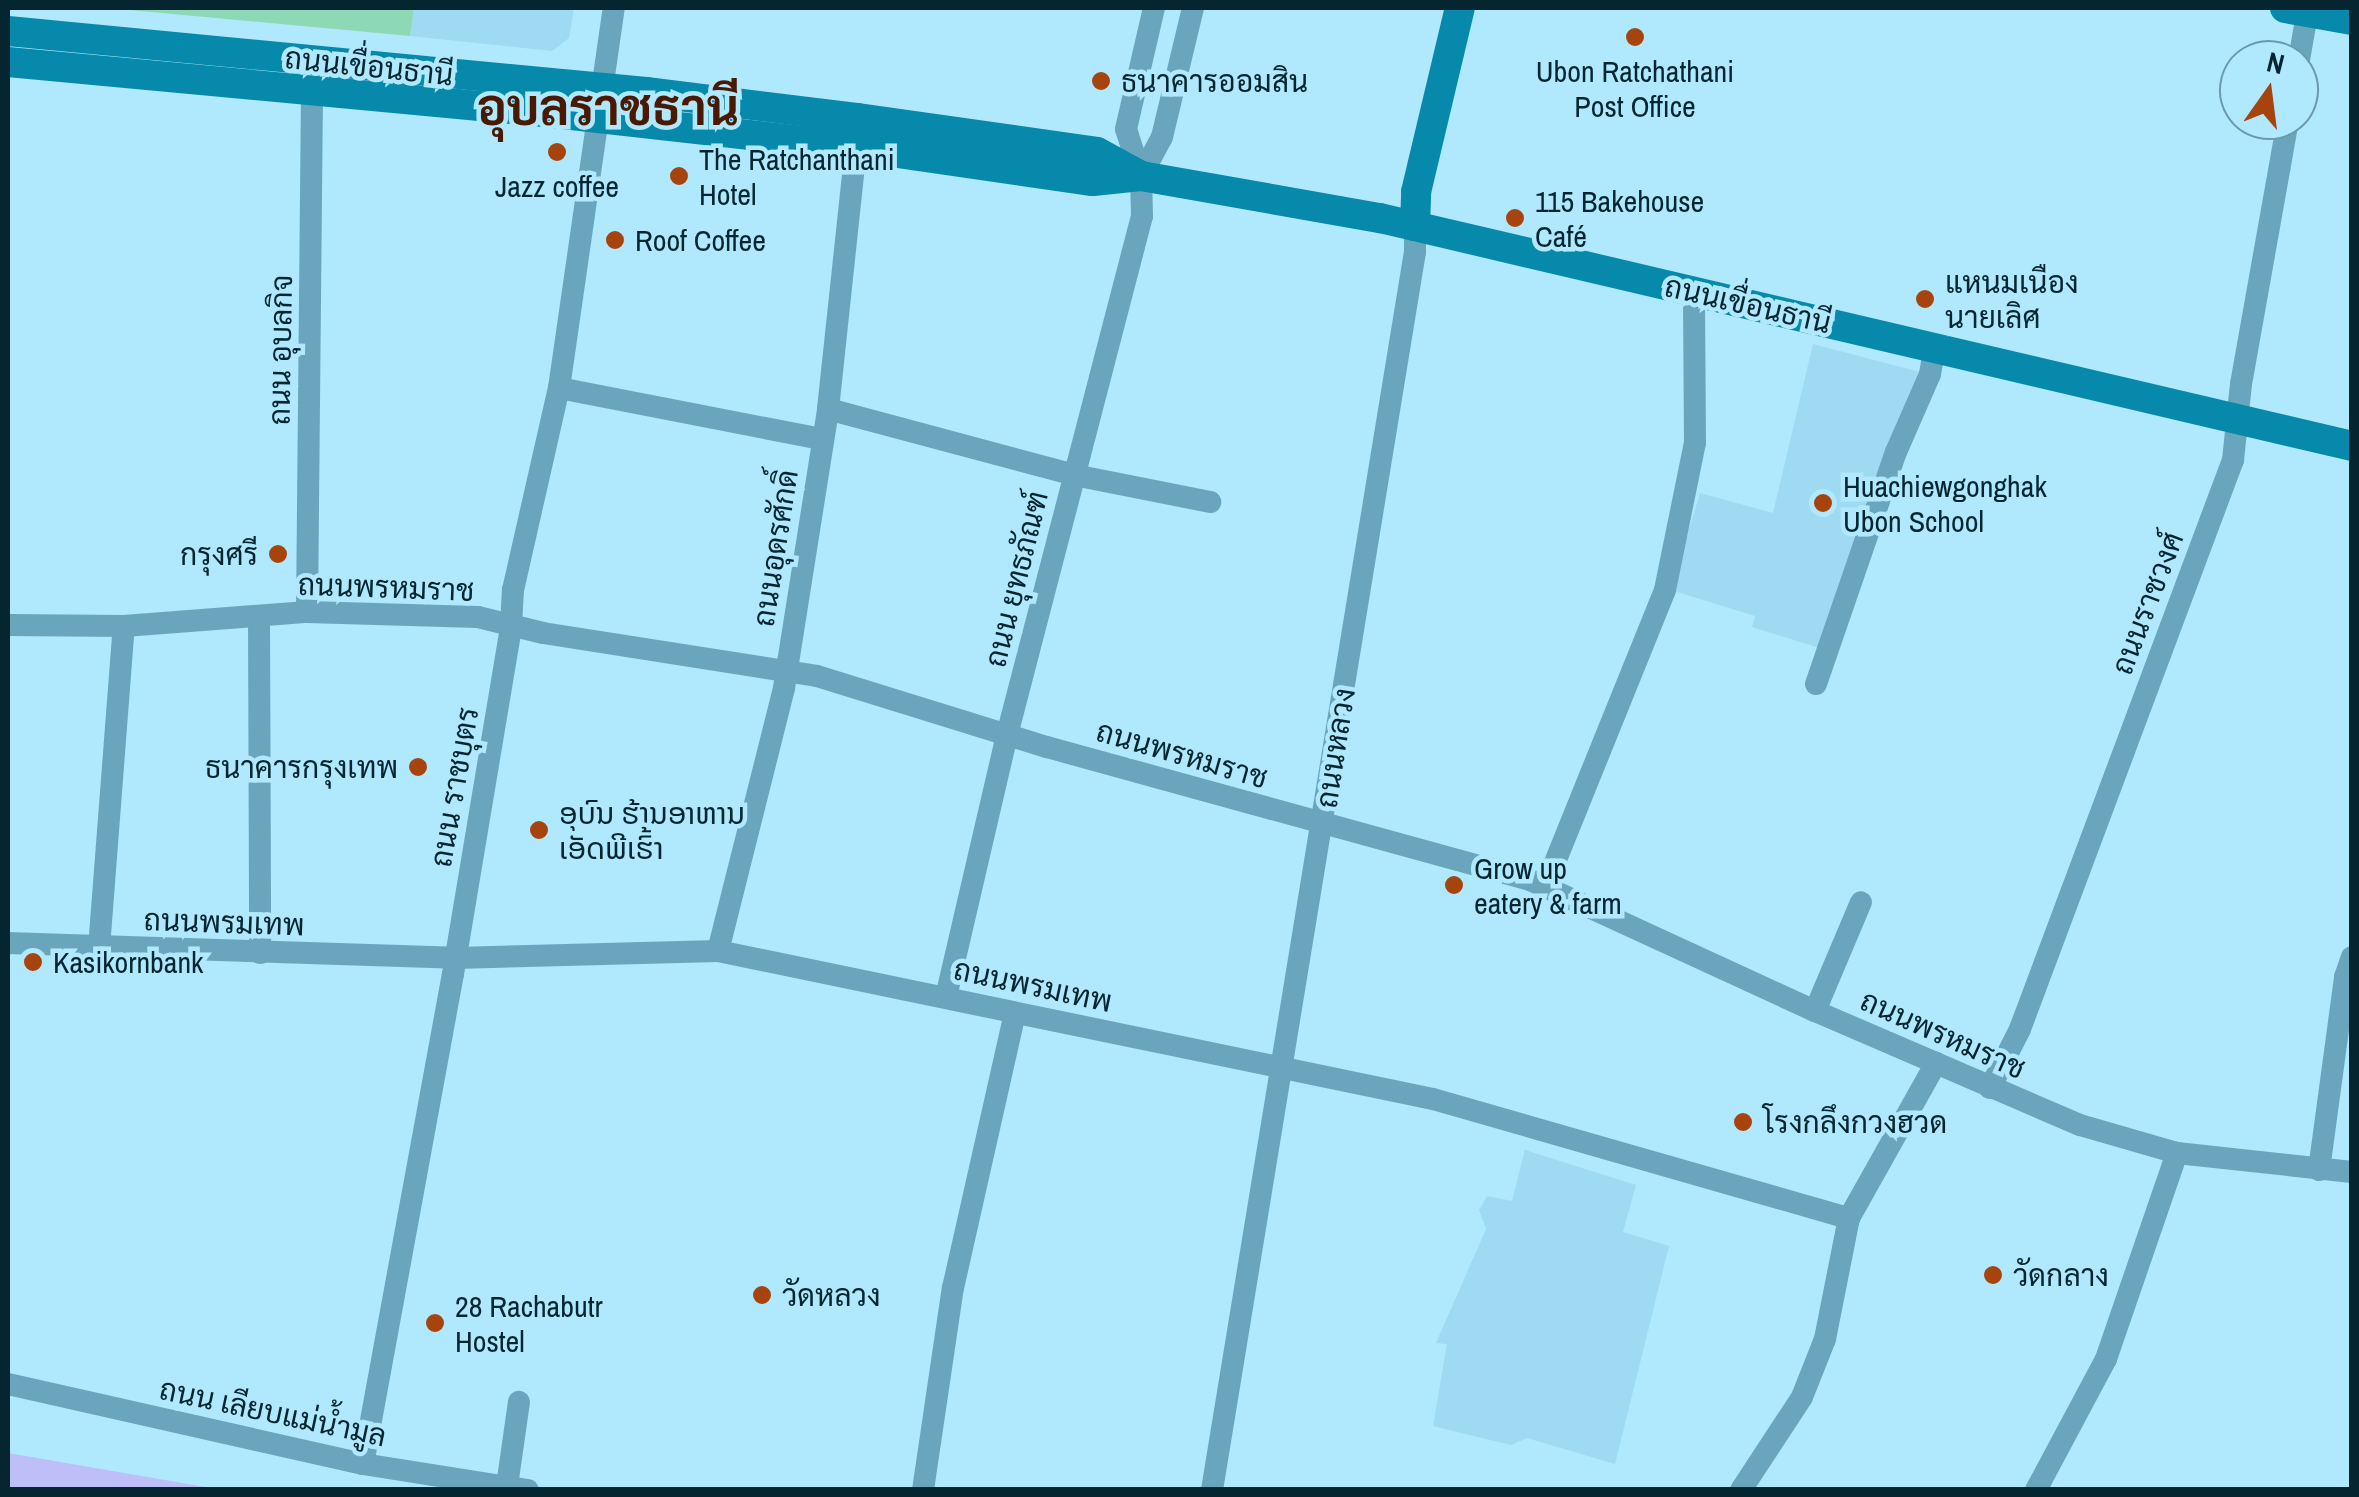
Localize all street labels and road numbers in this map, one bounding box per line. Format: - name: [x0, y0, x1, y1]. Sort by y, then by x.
- street label: ถนนเขื่อนธานี: [283, 39, 455, 93]
- street label: ถนนเขื่อนธานี: [1661, 267, 1835, 341]
- street label: ถนน อุบลกิจ: [261, 274, 299, 426]
- street label: ถนนอุดรศักดิ์: [745, 467, 805, 629]
- street label: ถนน ยุทธภัณฑ์: [977, 487, 1055, 671]
- street label: ถนนราชวงศ์: [2103, 527, 2191, 679]
- street label: ถนนพรหมราช: [297, 566, 475, 608]
- street label: ถนนหลวง: [1308, 685, 1362, 811]
- street label: ถนน ราชบุตร: [422, 704, 486, 870]
- street label: ถนนพรหมราช: [1092, 712, 1272, 796]
- street label: ถนนพรมเทพ: [143, 901, 305, 943]
- street label: ถนนพรมเทพ: [951, 951, 1115, 1019]
- street label: ถนนพรหมราช: [1855, 982, 2031, 1086]
- street label: ถนน เลียบแม่น้ำมูล: [156, 1370, 390, 1454]

